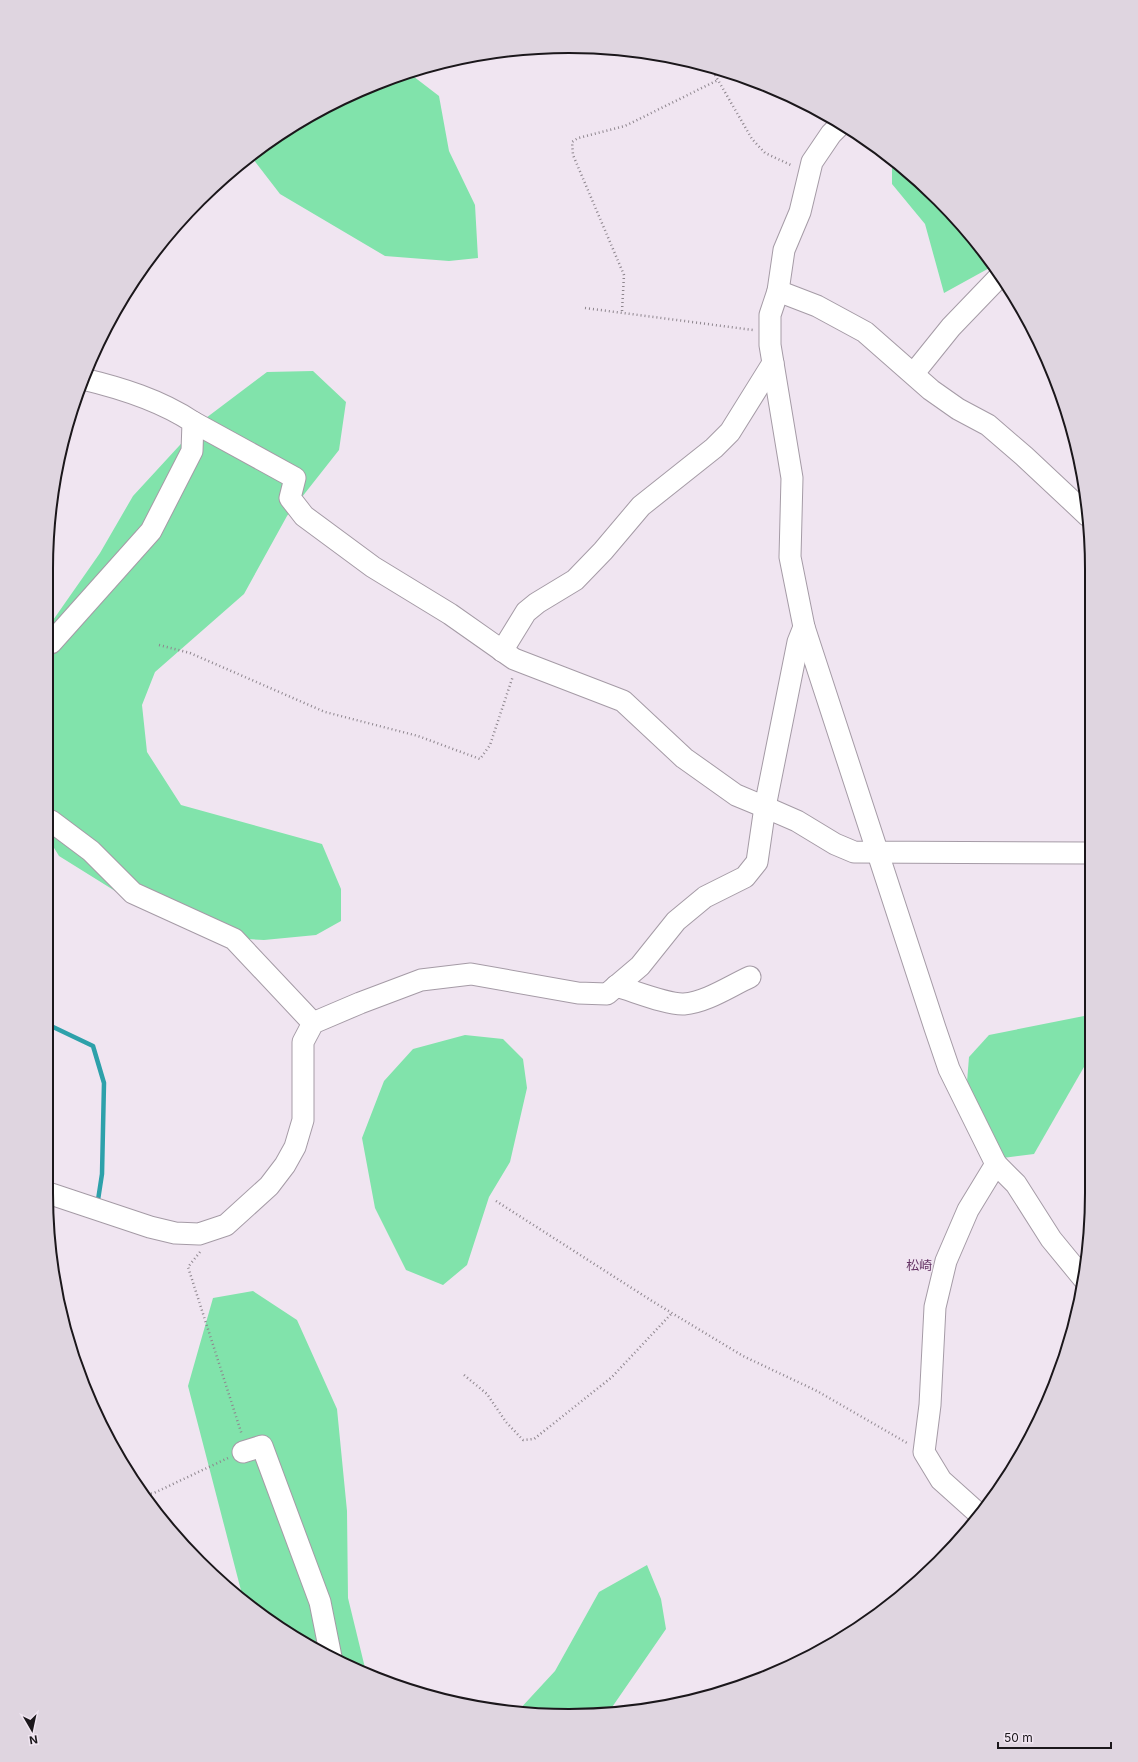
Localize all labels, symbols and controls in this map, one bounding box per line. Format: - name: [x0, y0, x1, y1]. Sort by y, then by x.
- district label: 松崎: [906, 1257, 932, 1273]
- north arrow: [12, 1710, 52, 1750]
- scale bar: [998, 1724, 1111, 1750]
- text: 50 m: [1004, 1730, 1033, 1745]
- text: N: [28, 1732, 39, 1747]

